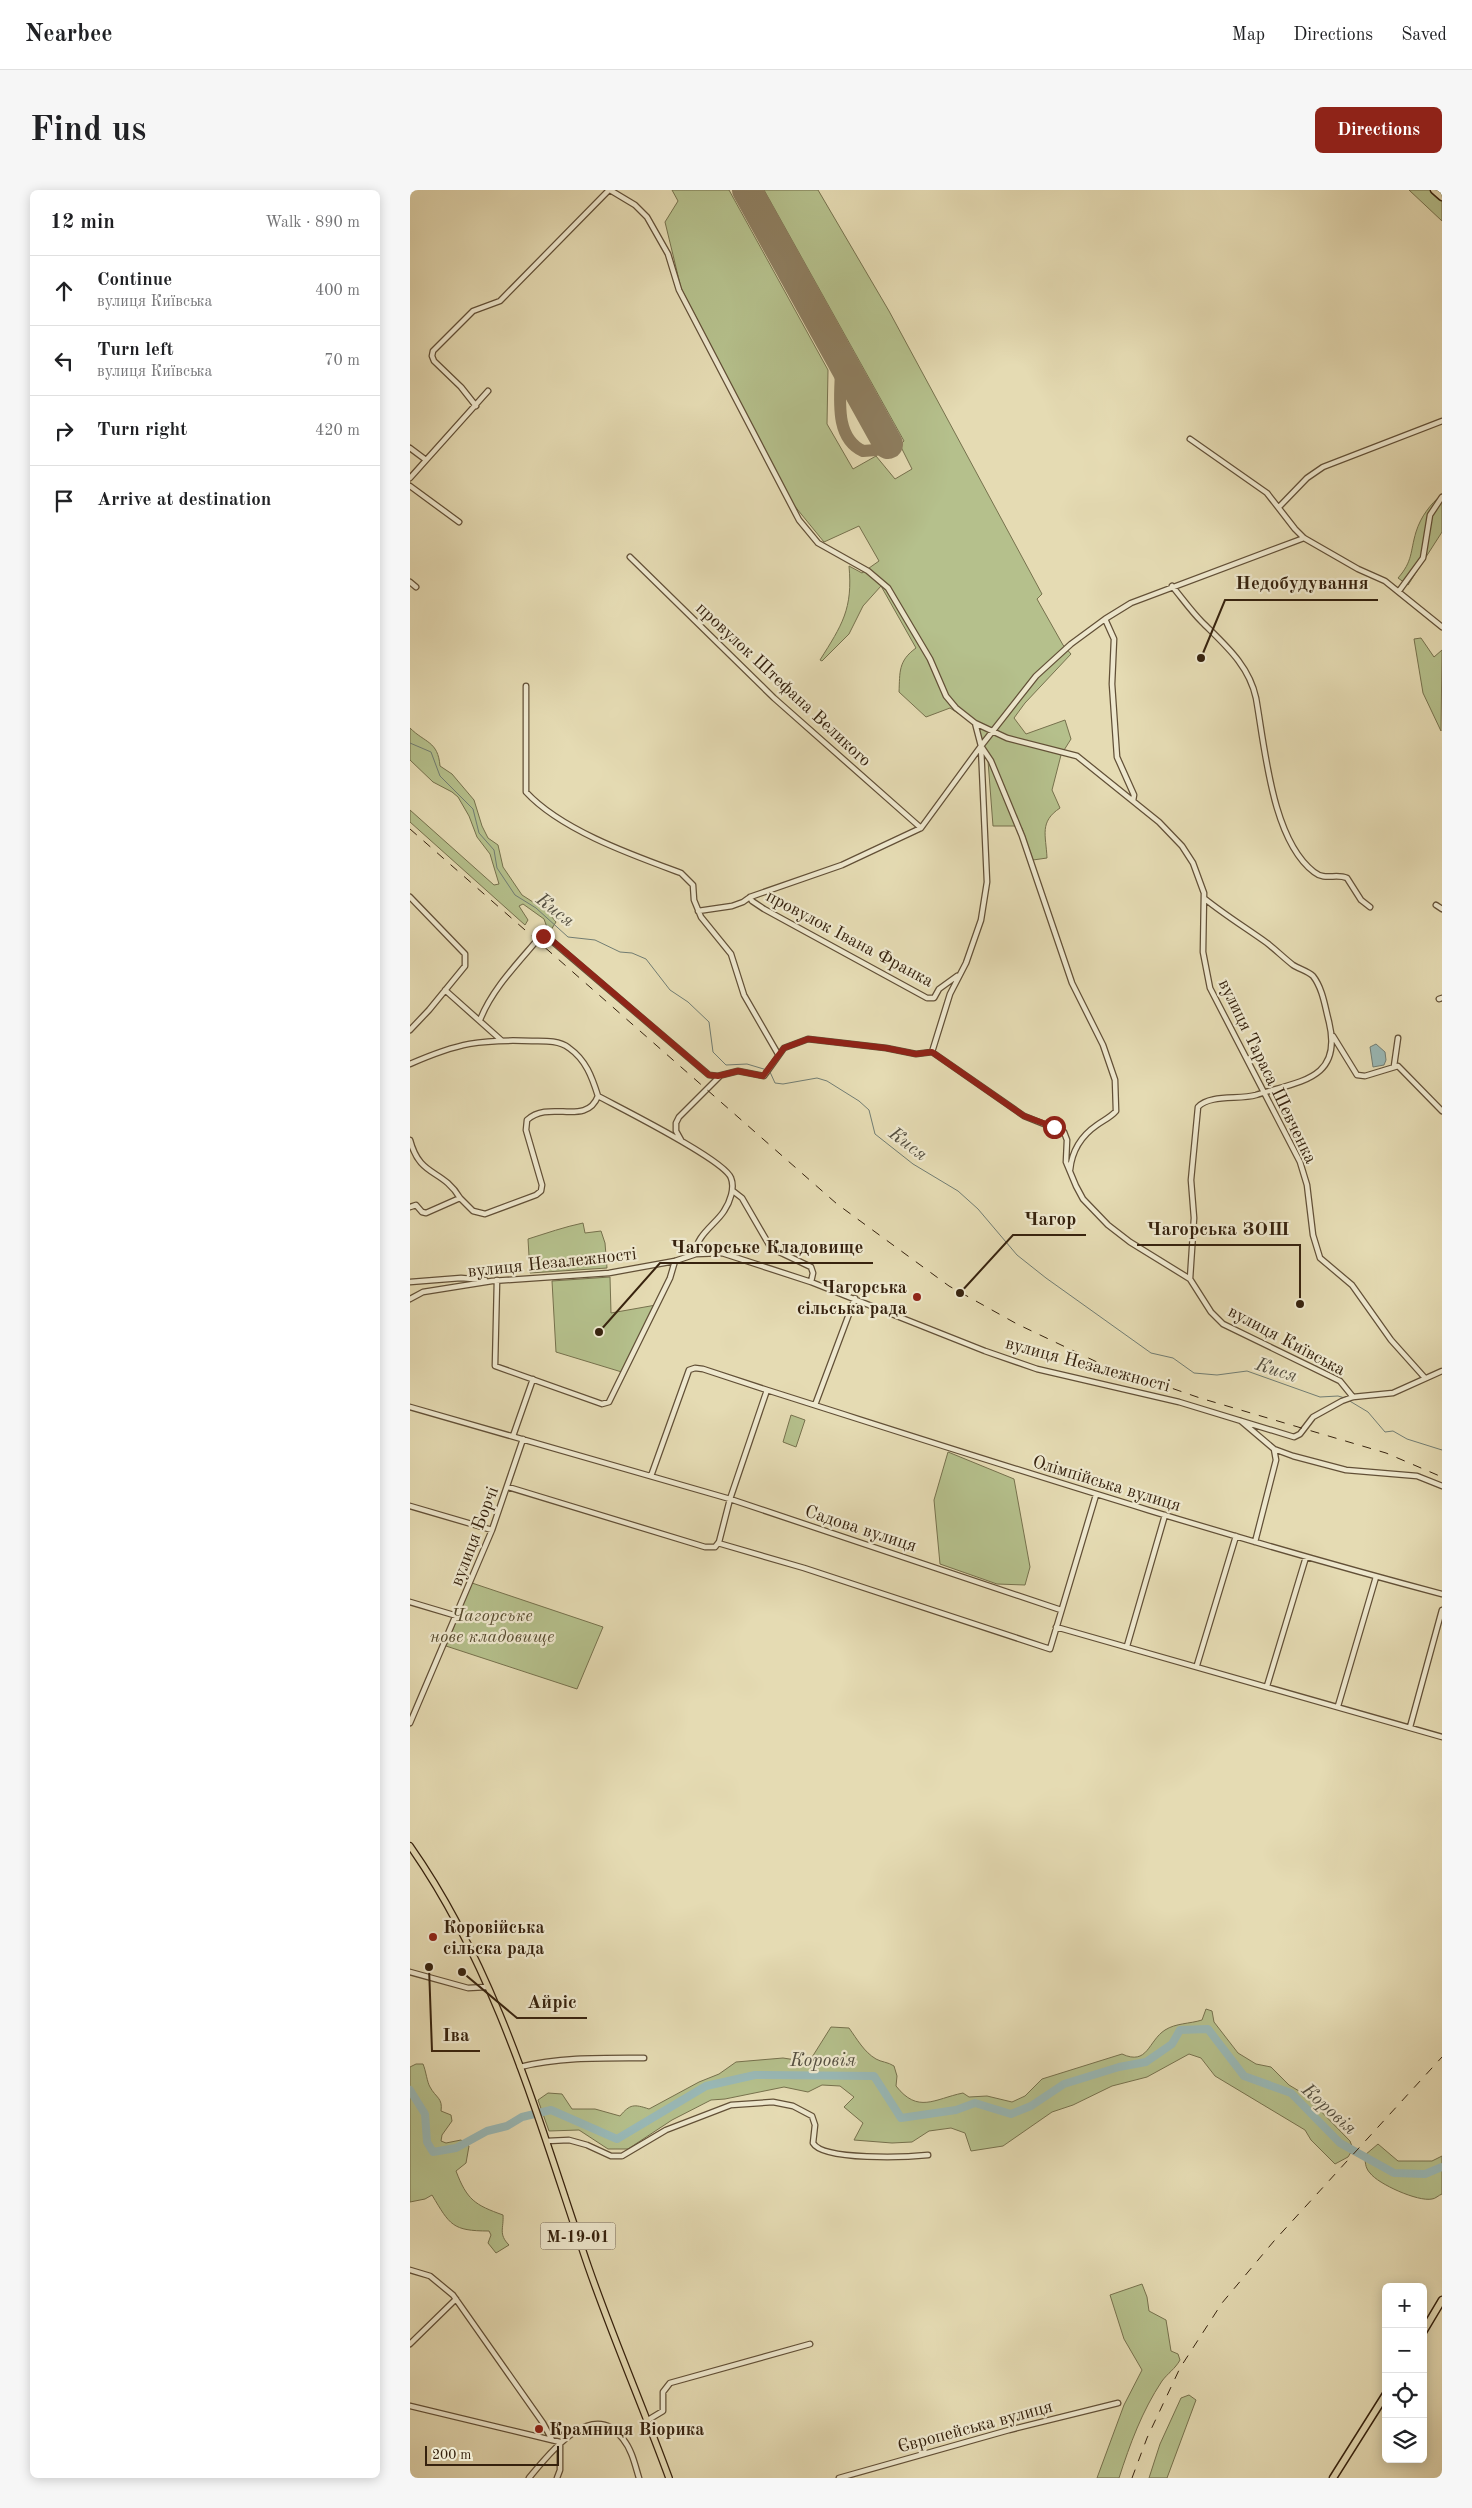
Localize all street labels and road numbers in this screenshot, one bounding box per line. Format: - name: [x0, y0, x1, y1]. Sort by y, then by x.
- street label: провулок Штефана Великого: [692, 599, 874, 771]
- street label: провулок Івана Франка: [763, 887, 936, 991]
- street label: вулиця Тараса Шевченка: [1215, 976, 1320, 1167]
- street label: вулиця Незалежності: [467, 1245, 638, 1281]
- street label: вулиця Київська: [1225, 1302, 1348, 1379]
- street label: вулиця Незалежності: [1003, 1334, 1172, 1396]
- street label: Олімпійська вулиця: [1030, 1453, 1183, 1515]
- street label: вулиця Борчі: [448, 1484, 502, 1589]
- street label: Садова вулиця: [803, 1502, 919, 1556]
- road number: М-19-01: [540, 2222, 616, 2250]
- street label: Європейська вулиця: [896, 2398, 1055, 2456]

